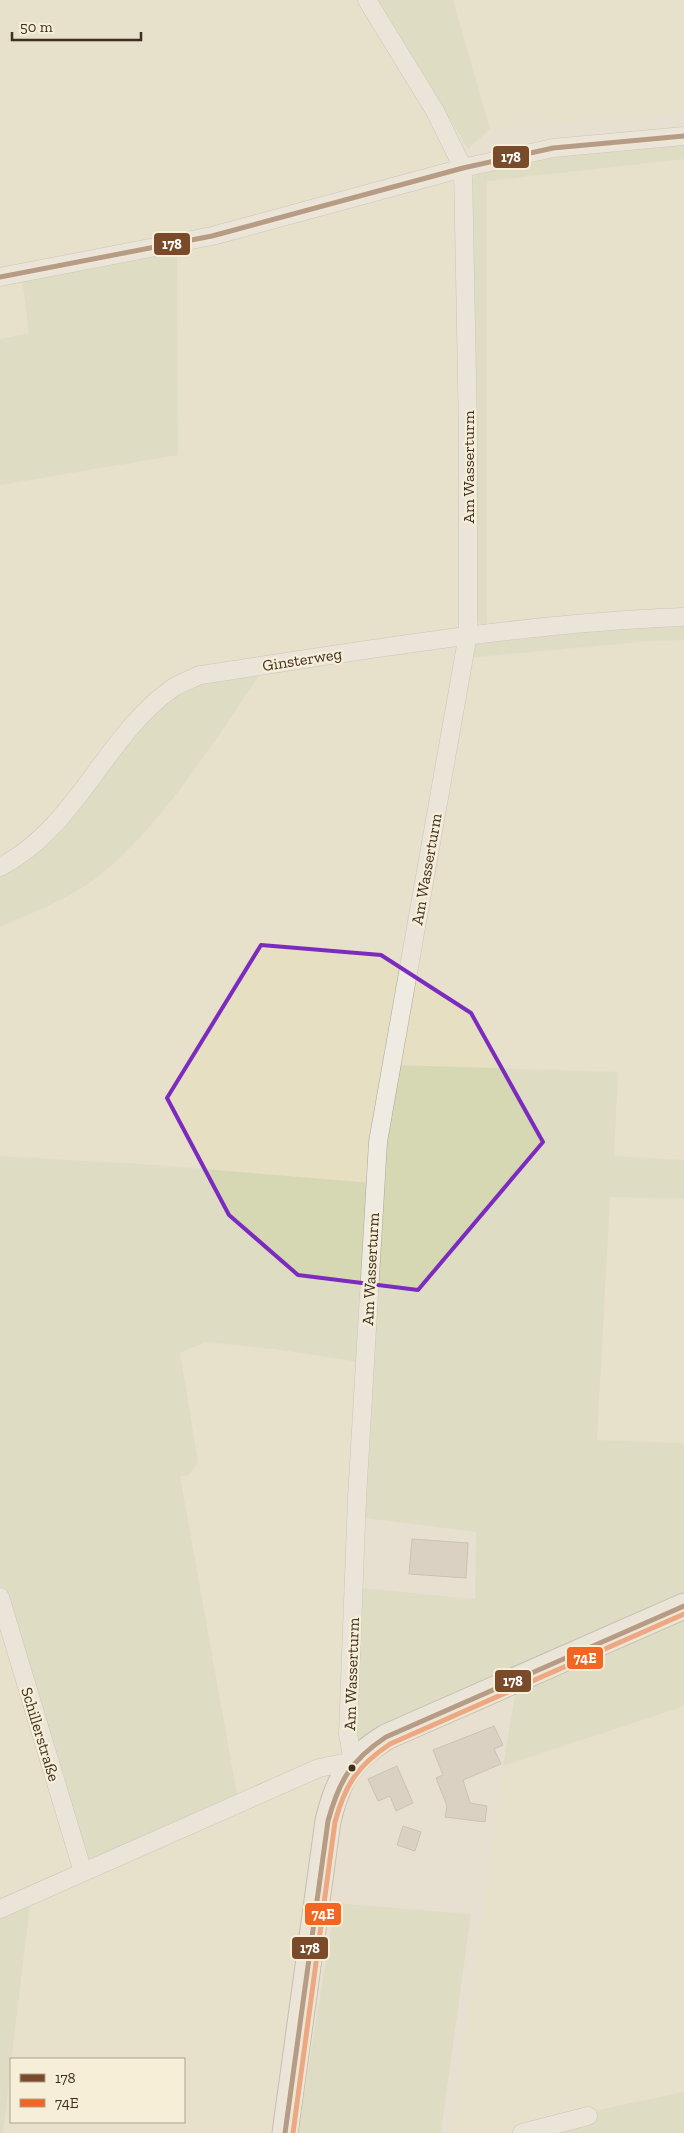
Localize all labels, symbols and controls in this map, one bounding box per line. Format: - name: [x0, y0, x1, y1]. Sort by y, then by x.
- scale bar: [12, 10, 141, 42]
- text: 50 m: [20, 18, 53, 36]
- line badge: 178: [492, 145, 530, 169]
- text: 178: [501, 149, 521, 166]
- line badge: 178: [153, 232, 191, 256]
- text: 178: [162, 236, 182, 253]
- street label: Am Wasserturm: [459, 410, 478, 523]
- street label: Ginsterweg: [261, 644, 343, 675]
- street label: Am Wasserturm: [407, 812, 446, 926]
- street label: Am Wasserturm: [358, 1212, 383, 1326]
- street label: Am Wasserturm: [340, 1617, 363, 1731]
- line badge: 74E: [566, 1646, 604, 1670]
- text: 74E: [574, 1650, 596, 1667]
- line badge: 178: [494, 1669, 532, 1693]
- text: 178: [503, 1673, 523, 1690]
- street label: Schillerstraße: [17, 1685, 64, 1784]
- unlabelled marker: [347, 1763, 357, 1773]
- line badge: 74E: [304, 1902, 342, 1926]
- text: 74E: [312, 1906, 334, 1923]
- line badge: 178: [291, 1936, 329, 1960]
- text: 178: [300, 1940, 320, 1957]
- legend: [10, 2058, 185, 2123]
- text: 178: [55, 2069, 76, 2087]
- text: 74E: [55, 2094, 79, 2112]

